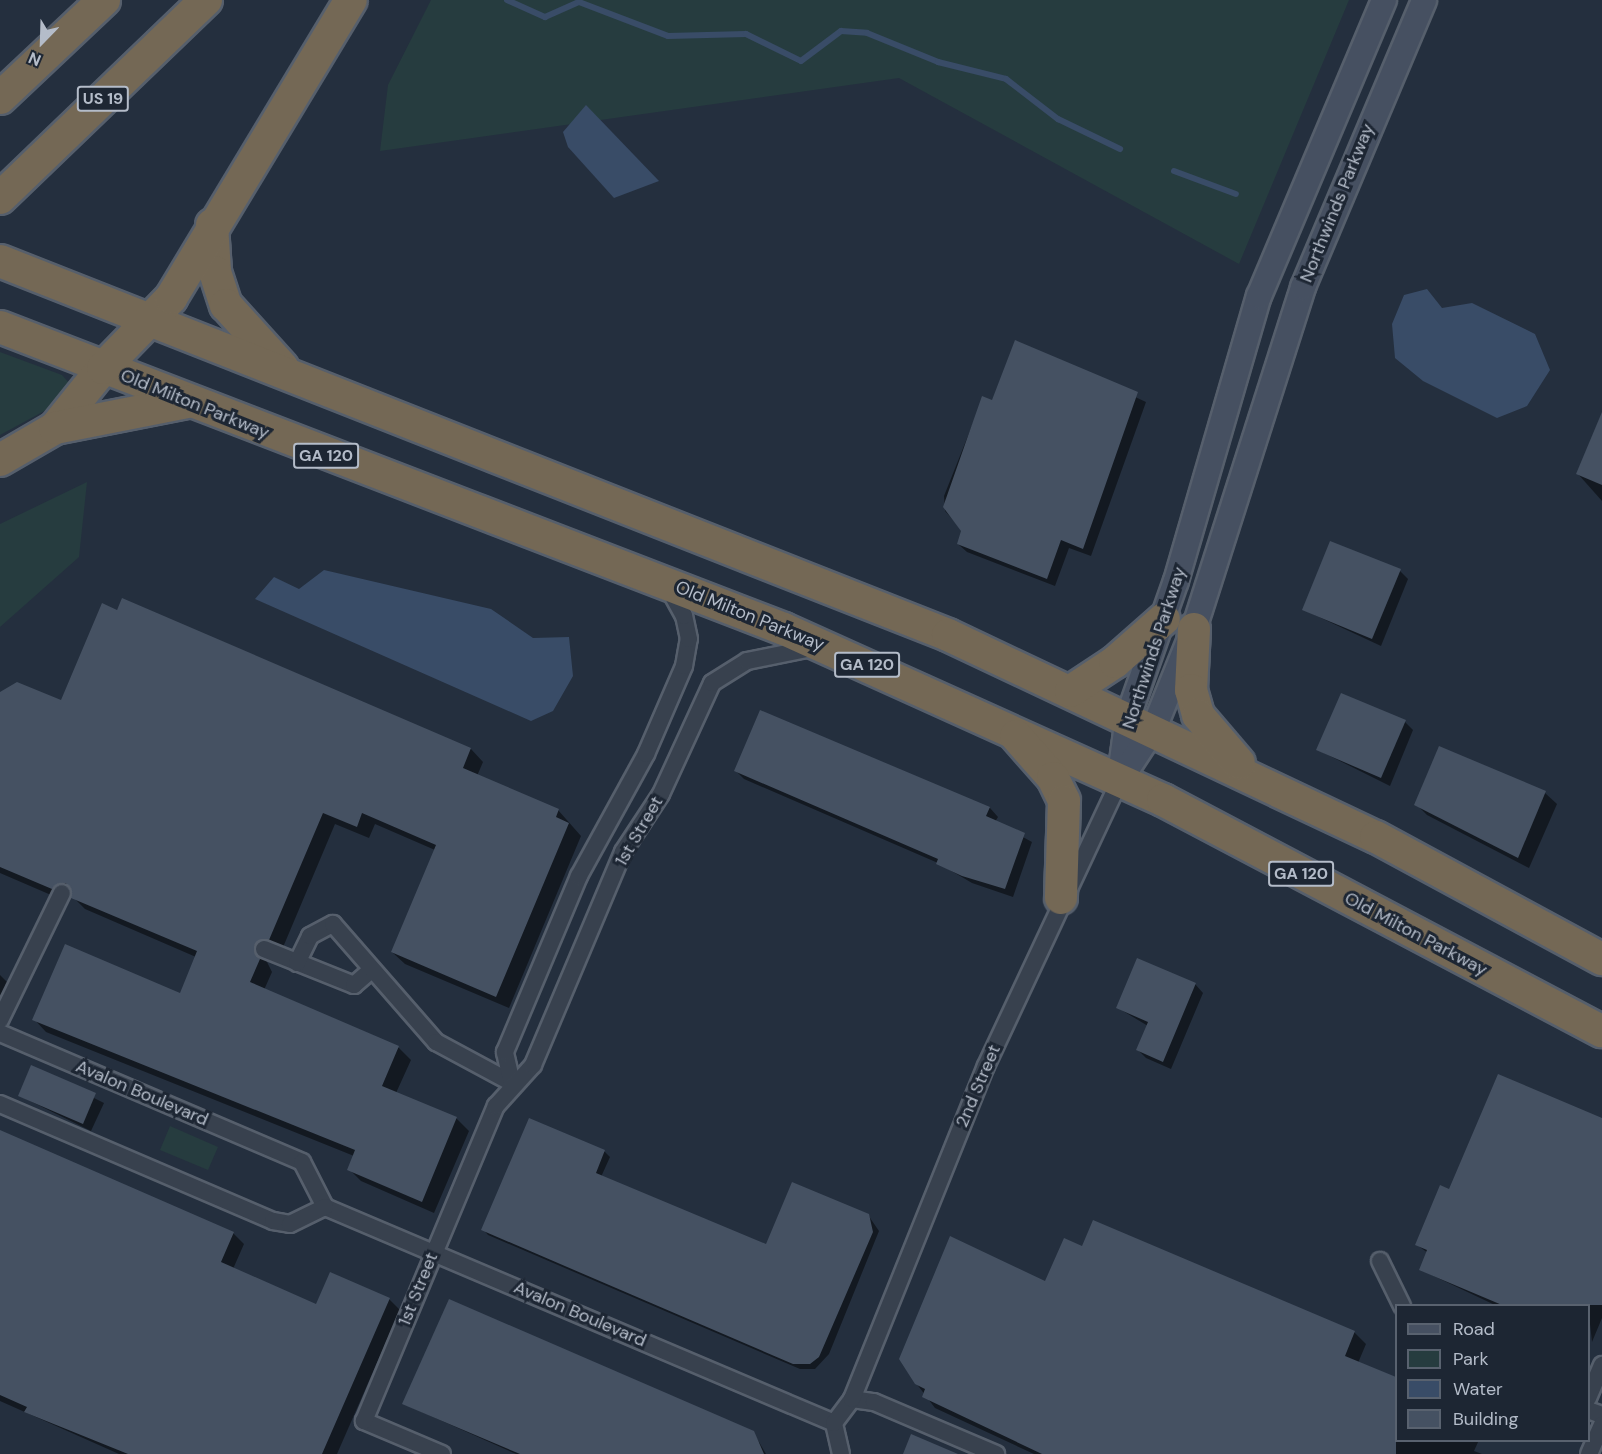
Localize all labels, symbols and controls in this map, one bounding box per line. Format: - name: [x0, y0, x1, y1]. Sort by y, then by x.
- north arrow: [12, 12, 72, 72]
- text: N: [25, 47, 44, 71]
- road number: US 19: [76, 86, 130, 112]
- street label: Northwinds Parkway: [1295, 121, 1379, 285]
- street label: Old Milton Parkway: [117, 364, 273, 444]
- road number: GA 120: [293, 443, 359, 469]
- street label: Northwinds Parkway: [1118, 564, 1190, 732]
- street label: Old Milton Parkway: [672, 576, 828, 656]
- road number: GA 120: [834, 652, 900, 678]
- street label: 1st Street: [610, 792, 668, 870]
- road number: GA 120: [1268, 861, 1334, 887]
- street label: Old Milton Parkway: [1341, 887, 1491, 981]
- street label: 2nd Street: [951, 1041, 1005, 1131]
- street label: Avalon Boulevard: [73, 1055, 211, 1131]
- street label: 1st Street: [394, 1249, 442, 1329]
- street label: Avalon Boulevard: [511, 1276, 649, 1352]
- legend: [1395, 1304, 1590, 1442]
- text: Road: [1453, 1317, 1495, 1341]
- text: Park: [1453, 1347, 1489, 1371]
- text: Water: [1453, 1377, 1503, 1401]
- text: Building: [1453, 1407, 1518, 1431]

